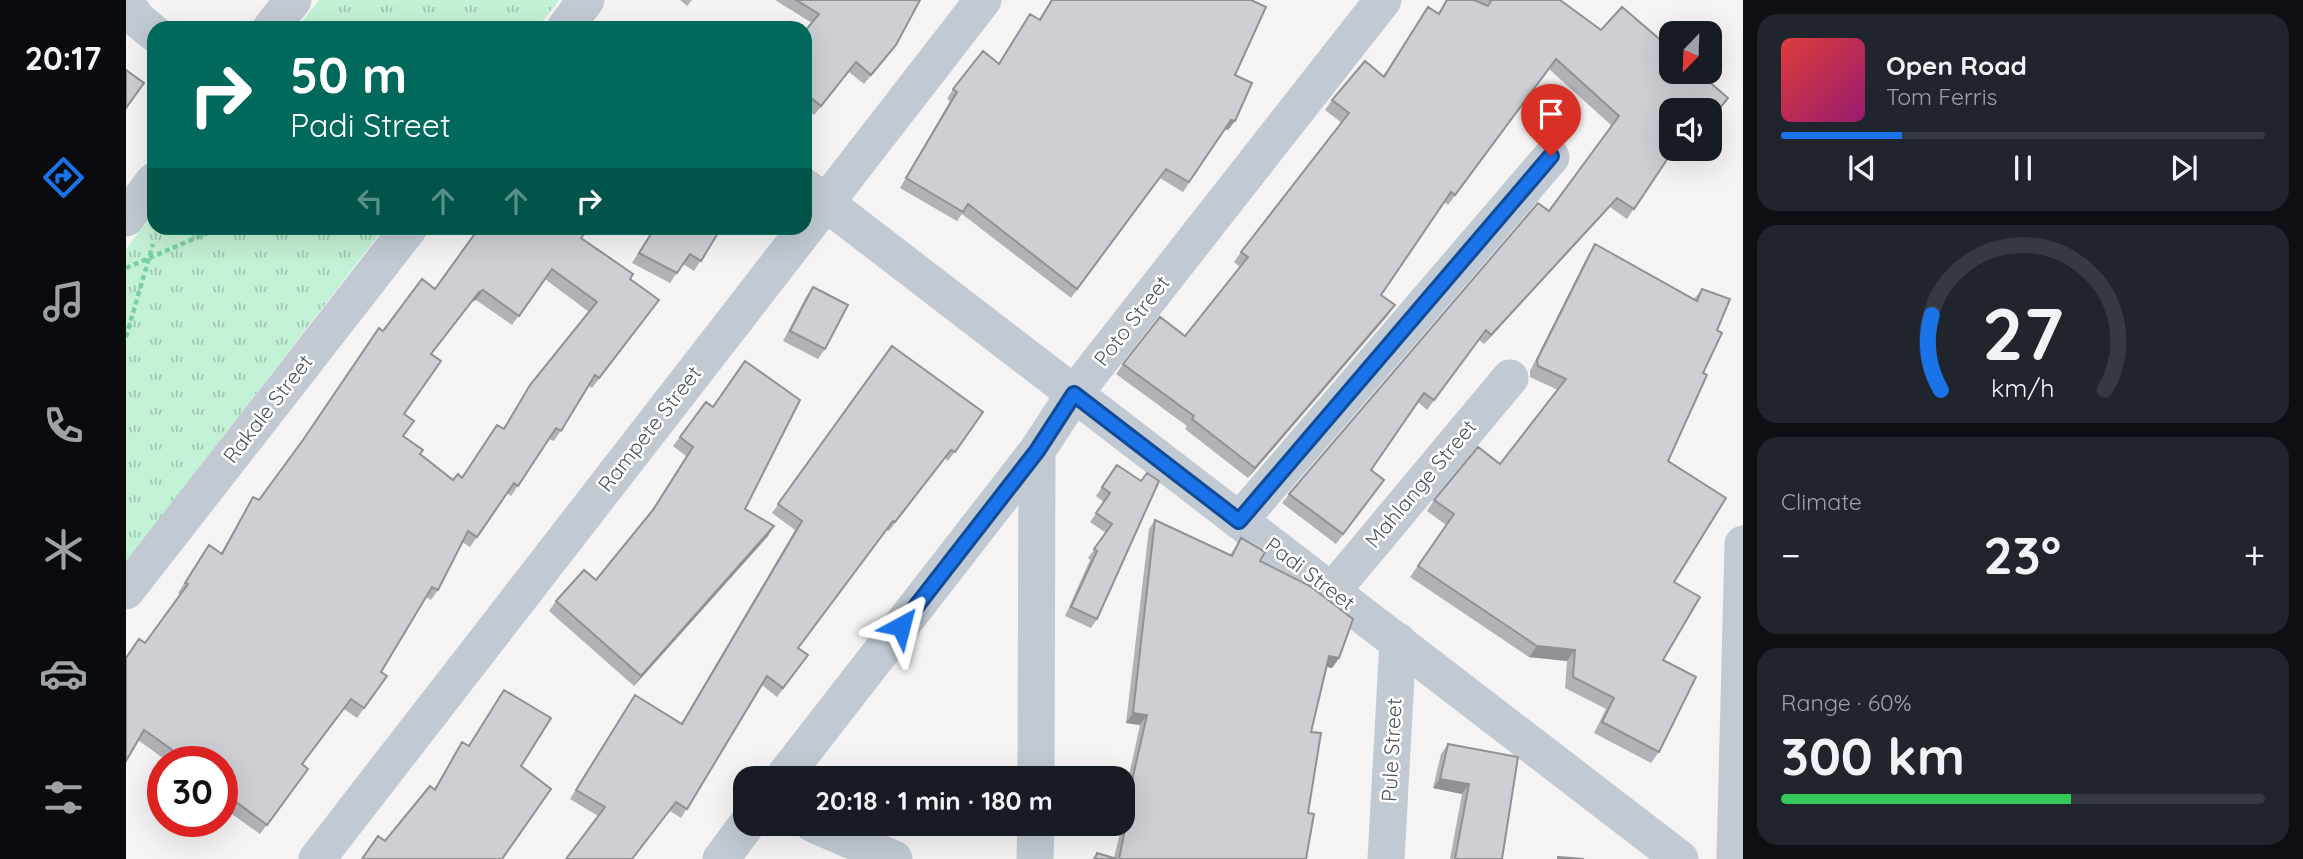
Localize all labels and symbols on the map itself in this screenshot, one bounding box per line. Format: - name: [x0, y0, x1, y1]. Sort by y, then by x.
- north arrow: [1659, 21, 1722, 84]
- pin: [1521, 84, 1581, 156]
- street label: Poto Street: [1088, 270, 1175, 371]
- street label: Rakale Street: [217, 349, 318, 468]
- street label: Rampete Street: [592, 360, 706, 497]
- street label: Mahlange Street: [1359, 414, 1481, 553]
- street label: Padi Street: [1261, 531, 1361, 615]
- position arrow: [864, 589, 938, 663]
- street label: Pule Street: [1375, 697, 1407, 803]
- speed limit sign: 30: [147, 746, 238, 837]

